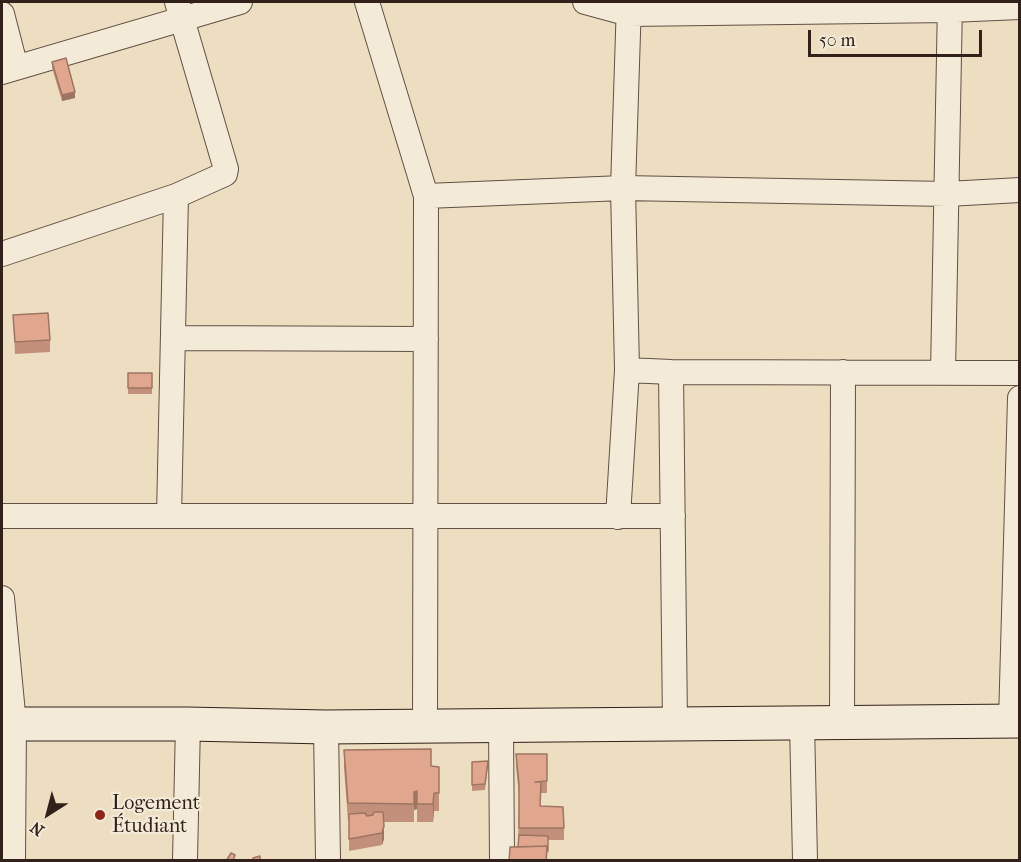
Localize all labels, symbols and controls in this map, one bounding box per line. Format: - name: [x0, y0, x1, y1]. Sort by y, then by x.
- scale bar: [811, 18, 985, 56]
- text: 50 m: [819, 30, 855, 51]
- north arrow: [18, 784, 78, 844]
- place label: Logement Étudiant: [112, 792, 200, 839]
- marker: Logement Étudiant: [93, 808, 107, 822]
- text: N: [27, 818, 48, 840]

